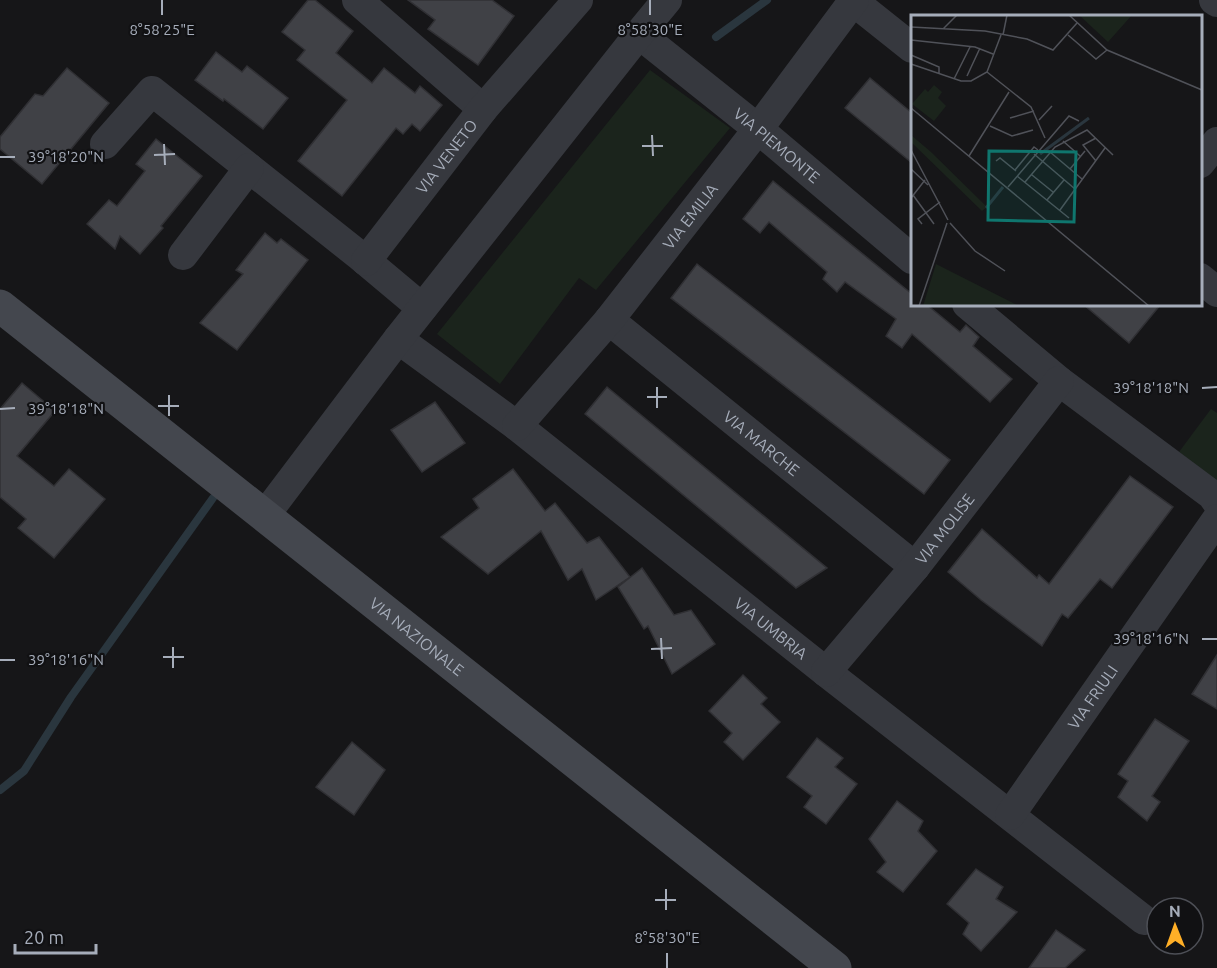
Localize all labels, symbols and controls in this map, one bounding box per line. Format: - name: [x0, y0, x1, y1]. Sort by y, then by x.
- inset map: [911, 15, 1202, 306]
- text: 8°58'25"E: [129, 21, 195, 38]
- text: 8°58'30"E: [617, 21, 683, 38]
- street label: VIA PIEMONTE: [730, 104, 823, 186]
- street label: VIA VENETO: [412, 116, 481, 197]
- text: 39°18'20"N: [28, 148, 104, 165]
- street label: VIA EMILIA: [659, 179, 721, 253]
- text: 39°18'18"N: [1113, 379, 1189, 396]
- text: 39°18'18"N: [28, 400, 104, 417]
- street label: VIA MARCHE: [720, 407, 803, 479]
- street label: VIA MOLISE: [912, 490, 978, 568]
- street label: VIA NAZIONALE: [366, 594, 468, 679]
- street label: VIA UMBRIA: [731, 594, 811, 663]
- text: 39°18'16"N: [1113, 630, 1189, 647]
- text: 39°18'16"N: [28, 651, 104, 668]
- street label: VIA FRIULI: [1064, 661, 1121, 733]
- north arrow: [1145, 896, 1205, 956]
- text: N: [1169, 902, 1181, 920]
- scale bar: [15, 917, 96, 955]
- text: 20 m: [24, 927, 64, 947]
- text: 8°58'30"E: [634, 929, 700, 946]

